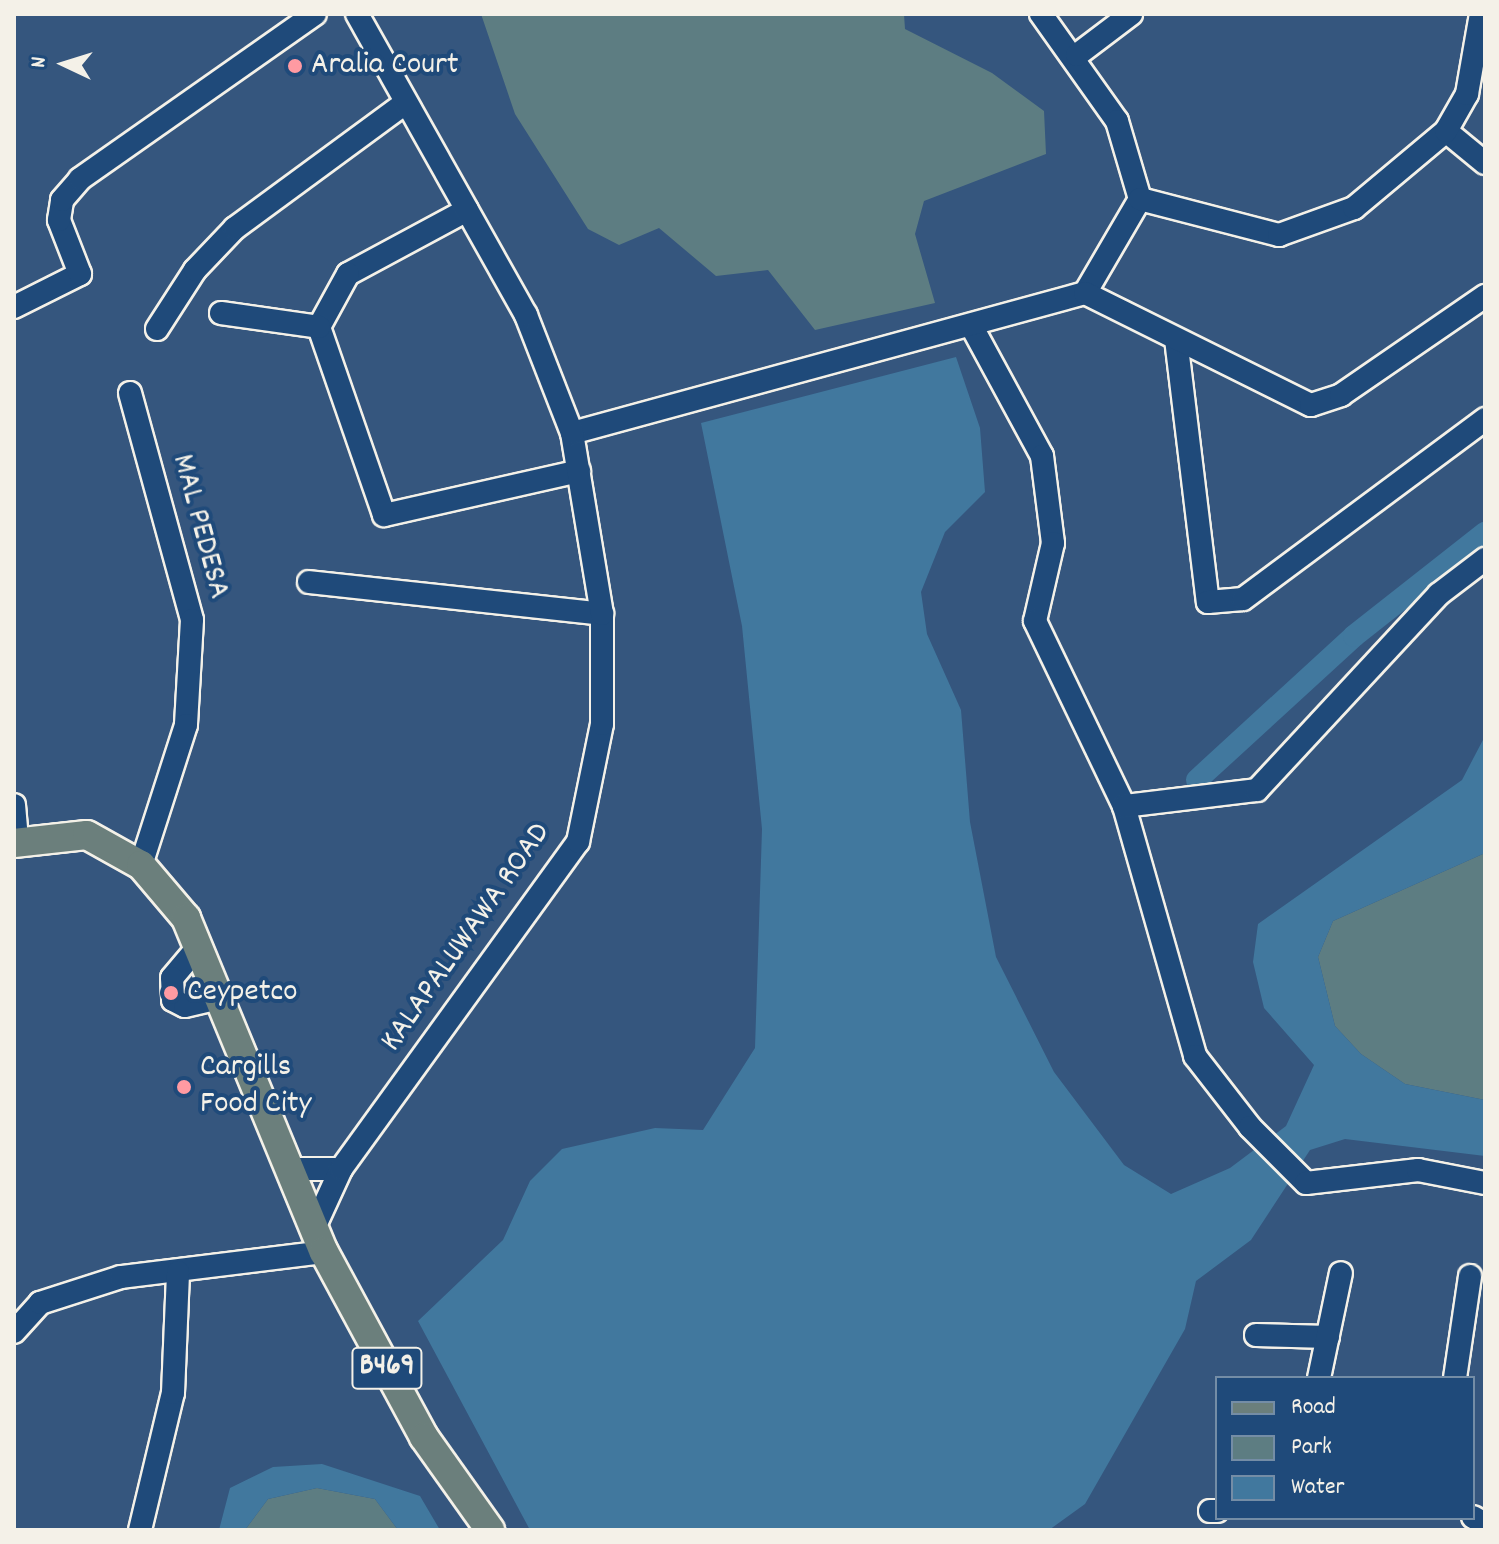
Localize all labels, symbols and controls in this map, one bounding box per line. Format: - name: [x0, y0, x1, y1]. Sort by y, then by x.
- north arrow: [24, 24, 104, 104]
- place label: Aralia Court: [311, 47, 459, 85]
- text: N: [24, 56, 55, 69]
- marker: Aralia Court: [286, 57, 304, 75]
- street label: MAL PEDESA: [161, 450, 237, 604]
- street label: KALAPALUWAWA ROAD: [374, 816, 560, 1060]
- place label: Ceypetco: [187, 974, 298, 1012]
- marker: Ceypetco: [162, 984, 180, 1002]
- place label: Cargills Food City: [200, 1050, 312, 1125]
- marker: Cargills Food City: [175, 1078, 193, 1096]
- road number: B469: [351, 1342, 423, 1394]
- legend: [1215, 1376, 1475, 1520]
- text: Road: [1291, 1391, 1336, 1425]
- text: Park: [1291, 1431, 1332, 1465]
- text: Water: [1291, 1471, 1344, 1505]

